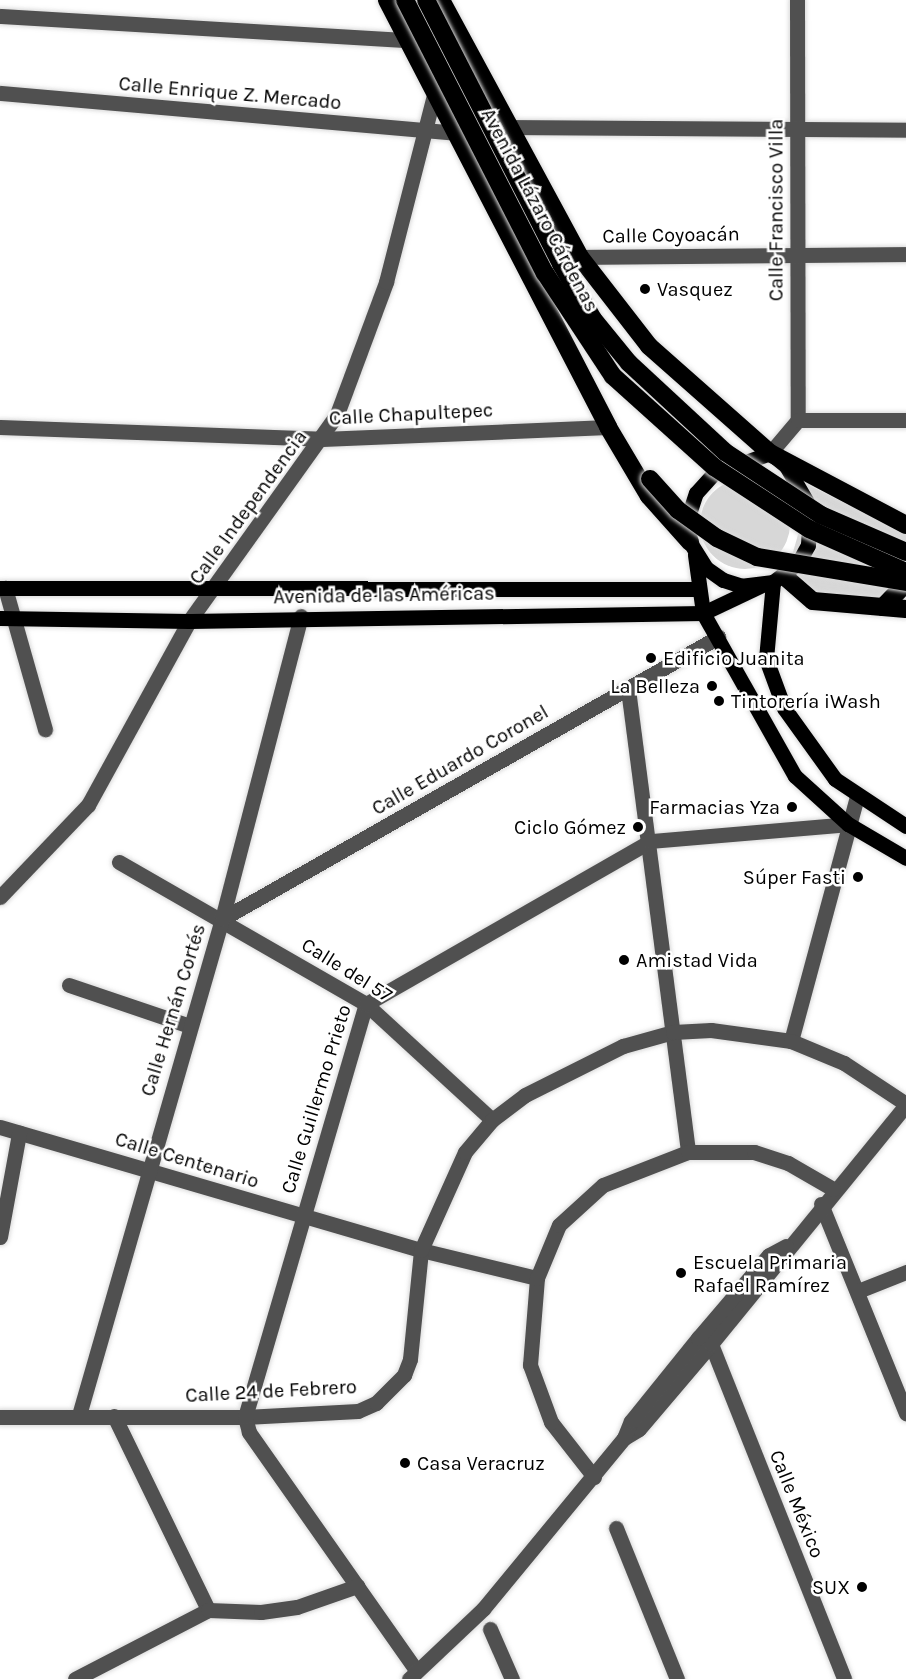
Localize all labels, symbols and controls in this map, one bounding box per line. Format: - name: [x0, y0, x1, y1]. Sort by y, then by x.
- street label: Calle Enrique Z. Mercado: [118, 71, 342, 115]
- street label: Avenida Lázaro Cárdenas: [476, 104, 604, 316]
- street label: Calle Francisco Villa: [764, 119, 788, 301]
- street label: Calle Coyoacán: [602, 222, 740, 248]
- place label: Vasquez: [657, 277, 733, 301]
- marker: Vasquez: [638, 282, 652, 296]
- street label: Calle Chapultepec: [328, 398, 494, 430]
- street label: Calle Independencia: [184, 425, 312, 589]
- street label: Avenida de las Américas: [273, 581, 495, 609]
- place label: Edificio Juanita: [663, 646, 805, 670]
- marker: Edificio Juanita: [644, 651, 658, 665]
- place label: La Belleza: [610, 674, 700, 698]
- marker: La Belleza: [705, 679, 719, 693]
- place label: Tintorería iWash: [731, 689, 881, 713]
- marker: Tintorería iWash: [712, 694, 726, 708]
- street label: Calle Eduardo Coronel: [368, 700, 552, 820]
- place label: Farmacias Yza: [649, 795, 780, 819]
- marker: Farmacias Yza: [785, 800, 799, 814]
- place label: Ciclo Gómez: [514, 815, 626, 839]
- marker: Ciclo Gómez: [631, 820, 645, 834]
- place label: Súper Fasti: [743, 865, 846, 889]
- marker: Súper Fasti: [851, 870, 865, 884]
- street label: Calle Hernán Cortés: [135, 921, 211, 1099]
- street label: Calle del 57: [297, 933, 397, 1007]
- place label: Amistad Vida: [636, 948, 758, 972]
- marker: Amistad Vida: [617, 953, 631, 967]
- street label: Calle Guillermo Prieto: [276, 1002, 356, 1196]
- street label: Calle Centenario: [112, 1127, 262, 1193]
- place label: Escuela Primaria Rafael Ramírez: [693, 1250, 847, 1297]
- marker: Escuela Primaria Rafael Ramírez: [674, 1266, 688, 1280]
- street label: Calle 24 de Febrero: [185, 1375, 357, 1407]
- street label: Calle México: [764, 1447, 830, 1561]
- place label: Casa Veracruz: [417, 1451, 545, 1475]
- marker: Casa Veracruz: [398, 1456, 412, 1470]
- place label: SUX: [812, 1575, 850, 1599]
- marker: SUX: [855, 1580, 869, 1594]

